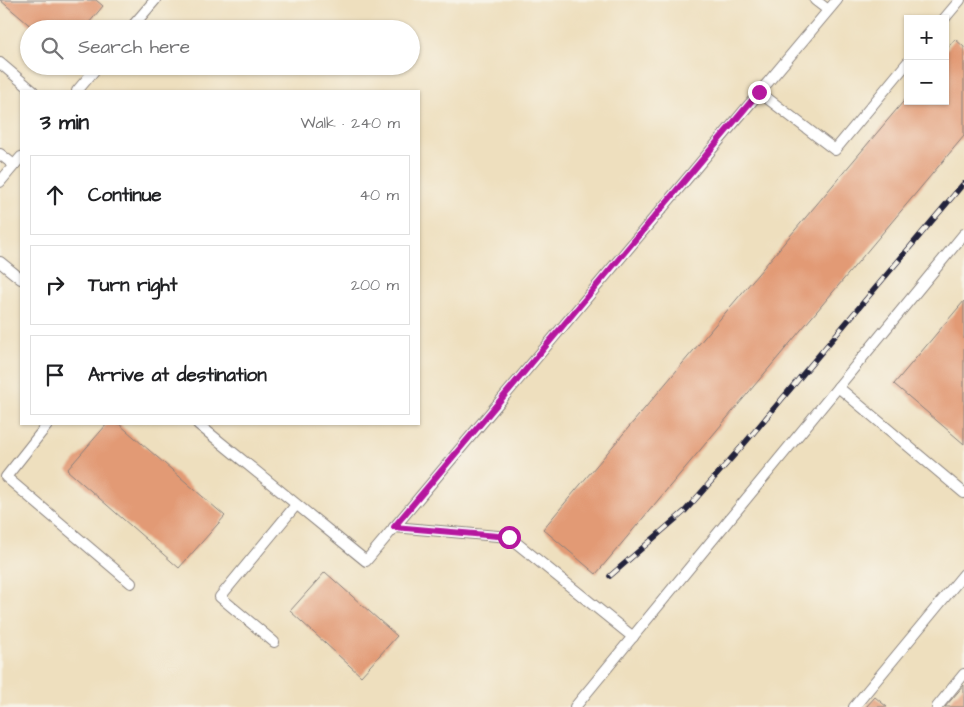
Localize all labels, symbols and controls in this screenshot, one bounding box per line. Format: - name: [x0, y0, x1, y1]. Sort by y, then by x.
- map controls: [904, 15, 949, 105]
- button: +: [904, 15, 949, 60]
- search box: [20, 20, 420, 75]
- icon: search: [38, 34, 66, 62]
- text: Search here: [78, 34, 190, 61]
- button: −: [904, 60, 949, 105]
- route end: [748, 81, 771, 104]
- text: 3 min: [40, 108, 89, 137]
- text: Walk · 240 m: [300, 112, 400, 134]
- icon: ahead: [41, 181, 69, 209]
- text: Continue: [88, 182, 162, 209]
- text: 40 m: [359, 184, 399, 206]
- icon: right: [41, 271, 69, 299]
- text: Turn right: [88, 272, 177, 299]
- text: 200 m: [351, 274, 399, 296]
- icon: arrive: [41, 361, 69, 389]
- text: Arrive at destination: [88, 362, 267, 389]
- route start: [498, 526, 521, 549]

